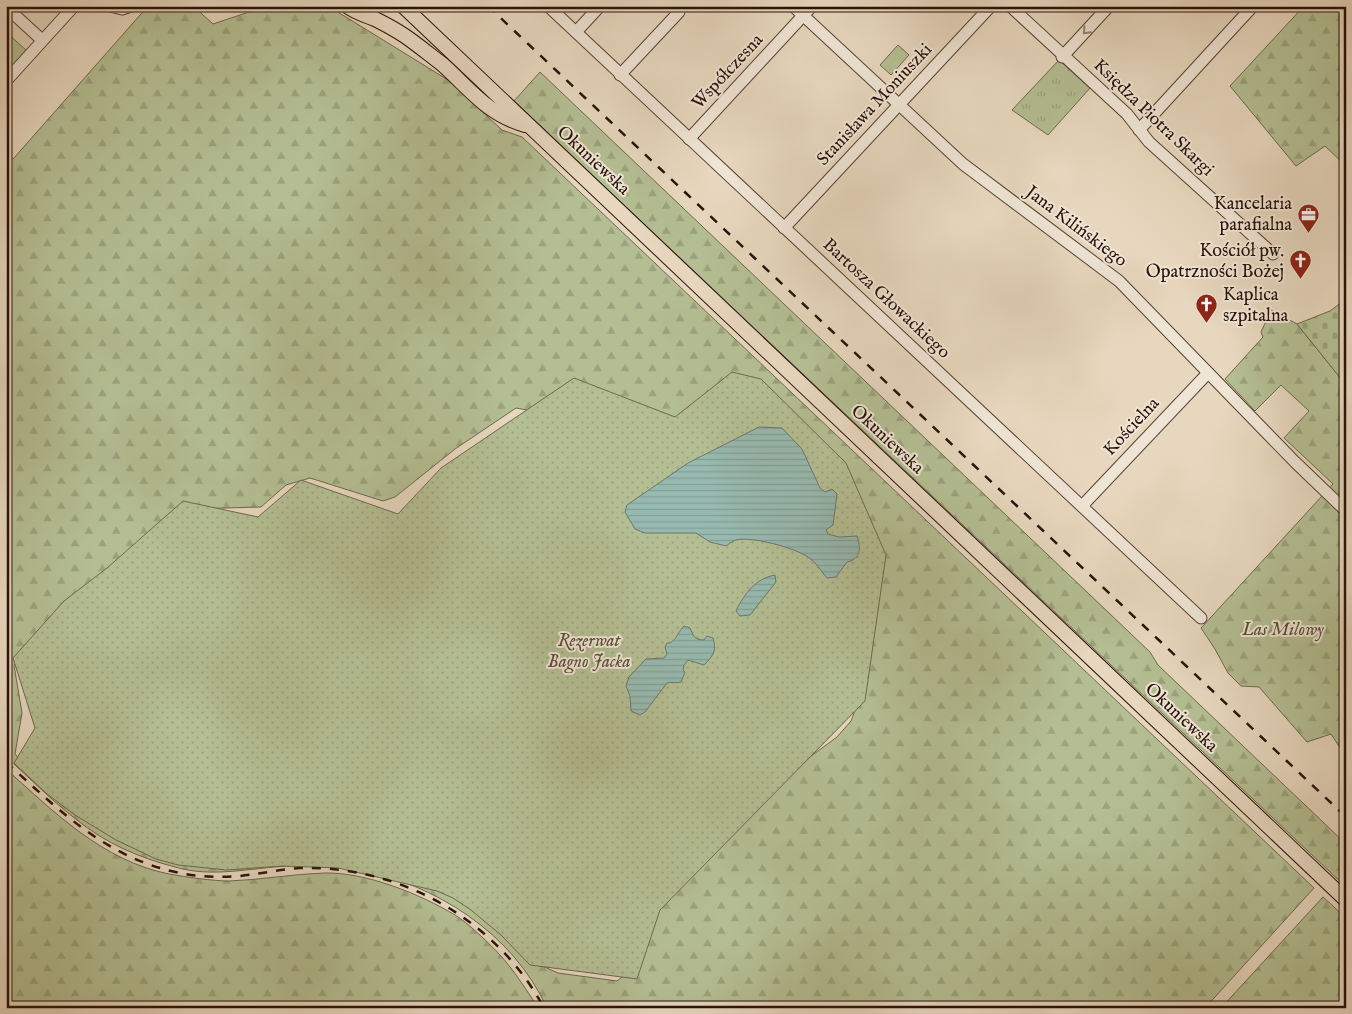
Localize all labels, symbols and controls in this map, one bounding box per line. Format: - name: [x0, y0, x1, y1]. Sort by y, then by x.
- one-way arrow: [1083, 26, 1092, 35]
- street label: Współczesna: [687, 29, 769, 115]
- street label: Stanisława Moniuszki: [812, 39, 938, 171]
- street label: Księdza Piotra Skargi: [1088, 54, 1218, 182]
- street label: Okuniewska: [552, 121, 635, 201]
- street label: Jana Kilińskiego: [1019, 180, 1132, 273]
- place label: Kancelaria parafialna: [1214, 193, 1292, 237]
- office icon: Kancelaria parafialna: [1296, 202, 1320, 233]
- street label: Bartosza Głowackiego: [817, 234, 955, 364]
- place label: Kościół pw. Opatrzności Bożej: [1146, 240, 1284, 284]
- church icon: Kościół pw. Opatrzności Bożej: [1288, 249, 1312, 280]
- place label: Kaplica szpitalna: [1223, 284, 1289, 328]
- church icon: Kaplica szpitalna: [1195, 293, 1219, 324]
- street label: Kościelna: [1099, 393, 1165, 461]
- street label: Okuniewska: [846, 400, 929, 480]
- park label: Las Milowy: [1241, 619, 1324, 642]
- park label: Rezerwat Bagno Jacka: [547, 630, 631, 674]
- street label: Okuniewska: [1140, 678, 1223, 758]

